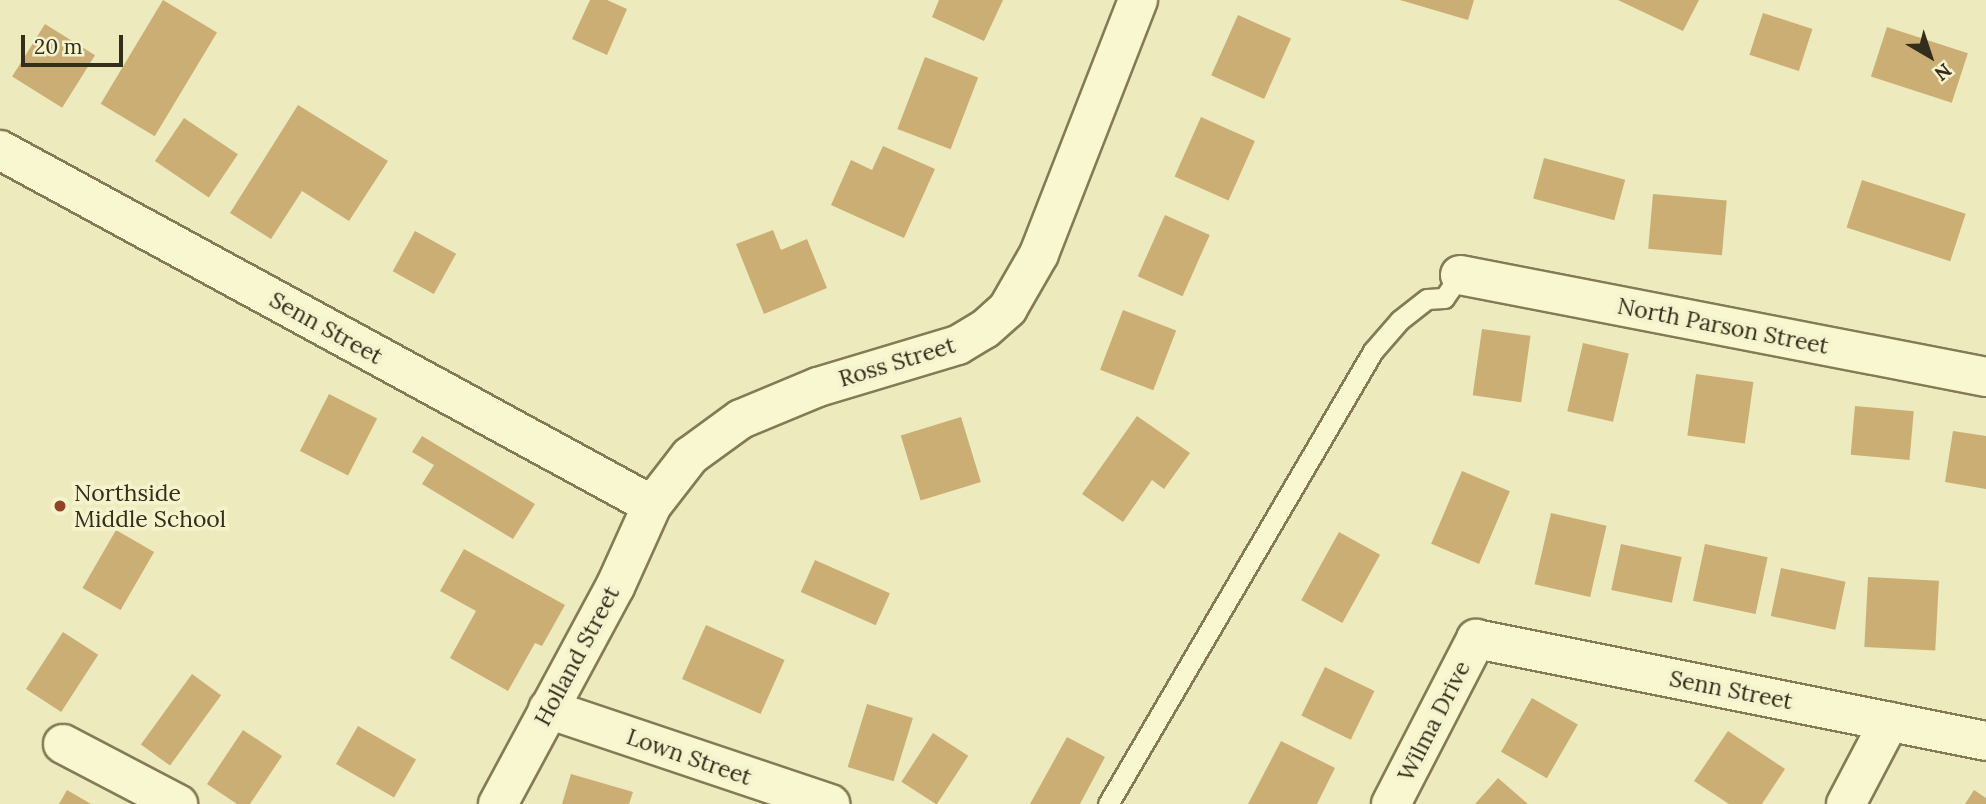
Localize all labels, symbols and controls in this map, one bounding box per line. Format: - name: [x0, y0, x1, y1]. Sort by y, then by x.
- scale bar: [24, 21, 126, 65]
- north arrow: [1895, 21, 1965, 91]
- text: 20 m: [34, 33, 83, 60]
- text: N: [1930, 58, 1956, 86]
- street label: Senn Street: [265, 286, 387, 370]
- street label: North Parson Street: [1615, 292, 1831, 360]
- street label: Ross Street: [835, 331, 959, 393]
- place label: Northside Middle School: [74, 479, 226, 533]
- marker: Northside Middle School: [52, 498, 68, 514]
- street label: Holland Street: [529, 581, 625, 731]
- street label: Wilma Drive: [1392, 656, 1476, 786]
- street label: Senn Street: [1667, 665, 1795, 715]
- street label: Lown Street: [623, 723, 755, 791]

